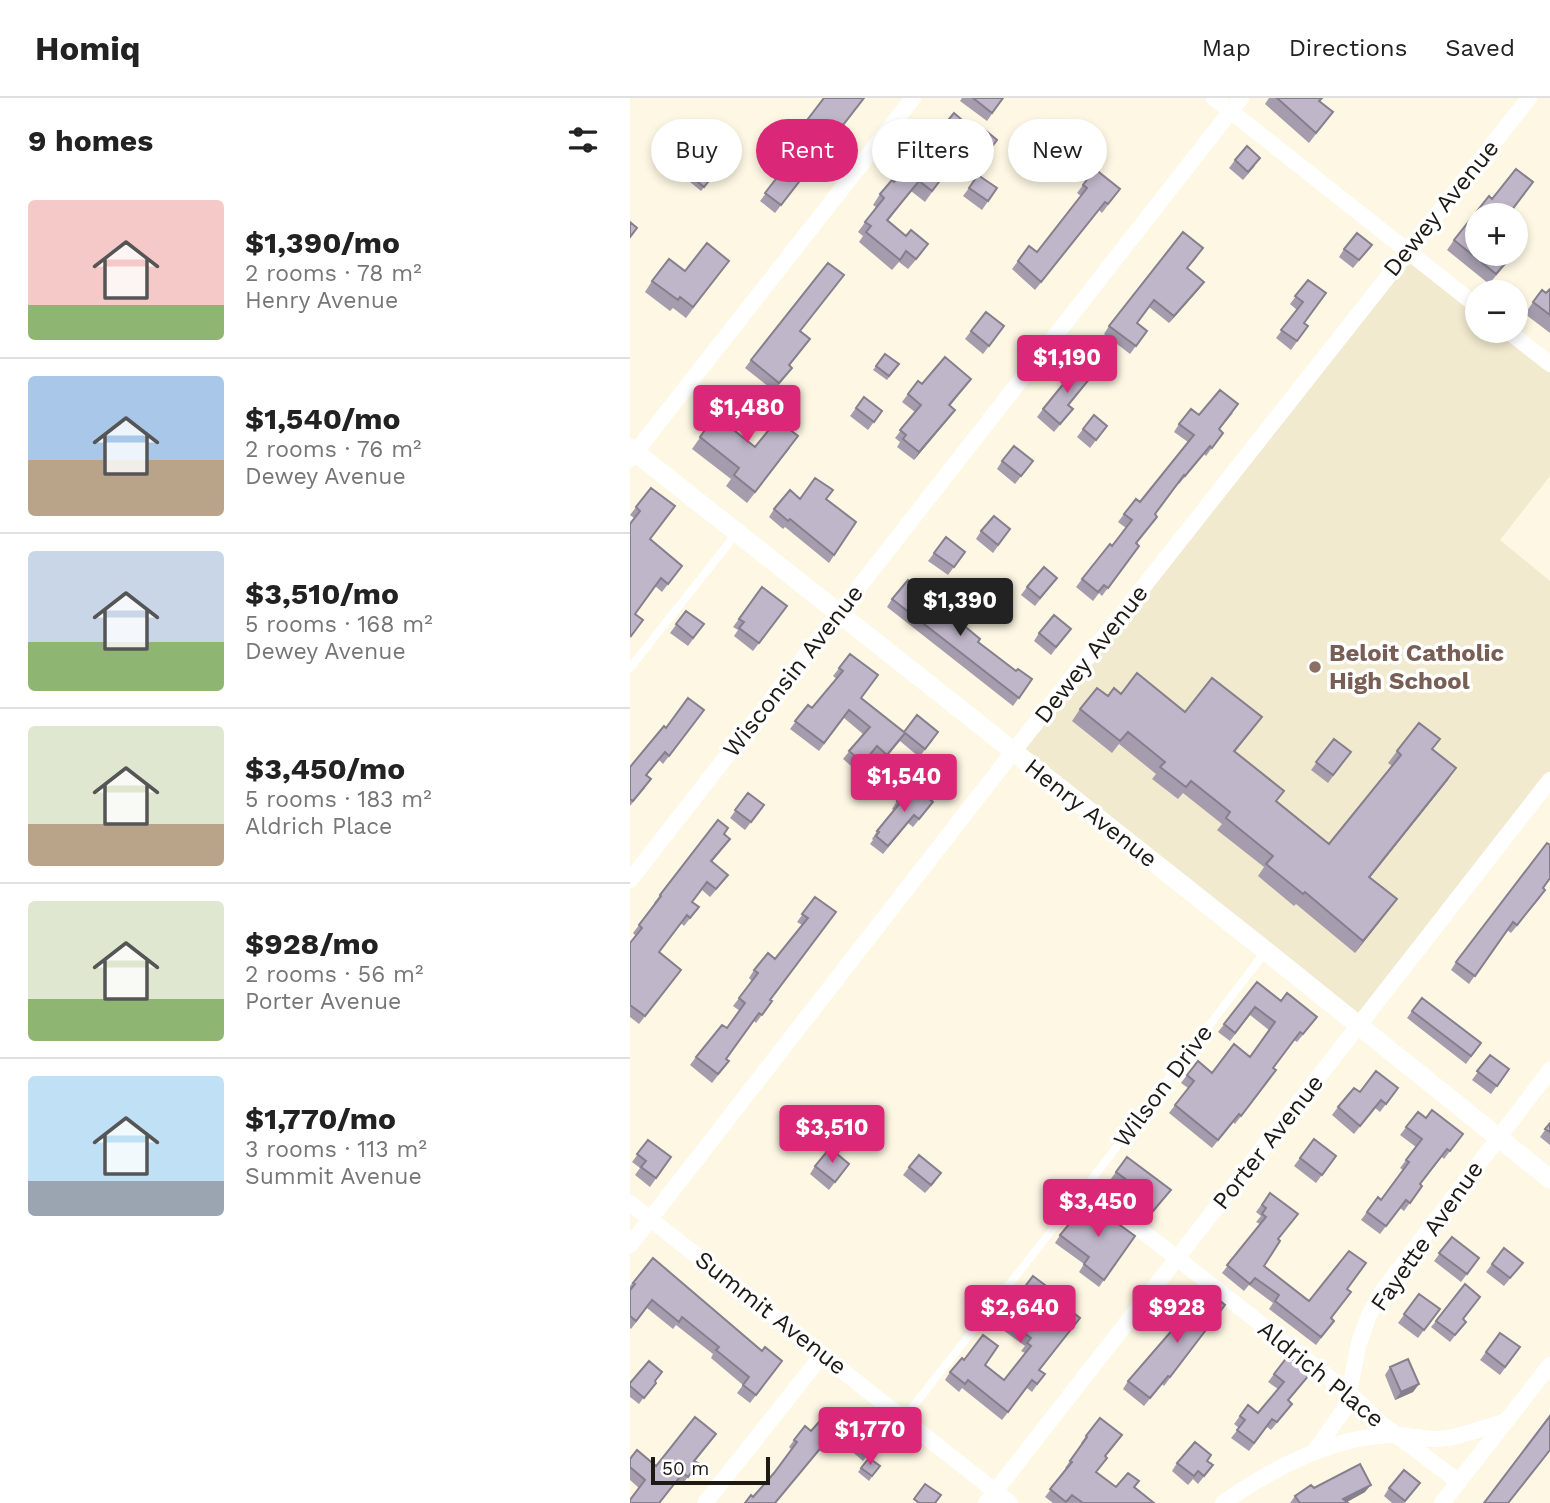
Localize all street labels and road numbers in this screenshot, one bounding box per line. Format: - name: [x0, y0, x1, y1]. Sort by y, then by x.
- street label: Dewey Avenue: [1377, 134, 1505, 282]
- street label: Wisconsin Avenue: [717, 579, 869, 763]
- street label: Dewey Avenue: [1028, 579, 1154, 729]
- street label: Henry Avenue: [1019, 753, 1163, 873]
- street label: Wilson Drive: [1108, 1019, 1218, 1153]
- street label: Porter Avenue: [1207, 1069, 1329, 1215]
- street label: Fayette Avenue: [1365, 1156, 1489, 1316]
- street label: Summit Avenue: [690, 1245, 852, 1381]
- street label: Aldrich Place: [1252, 1315, 1390, 1433]

